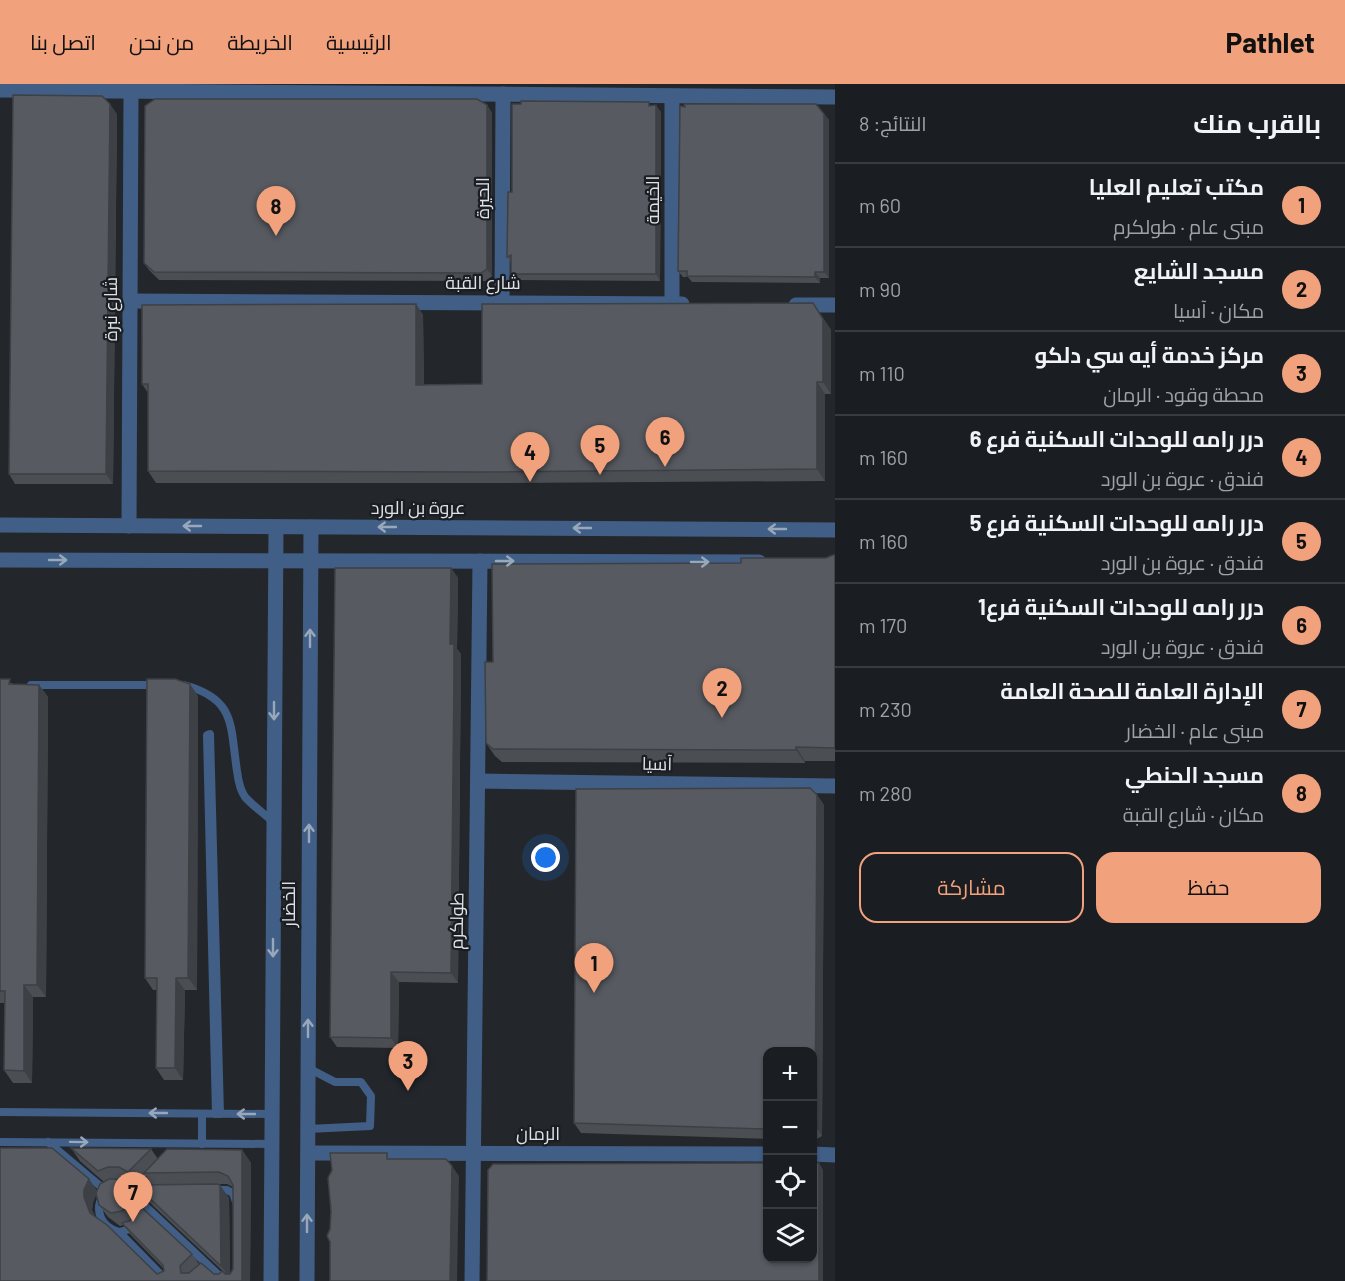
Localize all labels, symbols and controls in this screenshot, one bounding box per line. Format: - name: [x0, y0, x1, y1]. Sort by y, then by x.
- text: Pathlet: [1226, 25, 1315, 59]
- text: اتصل بنا: [30, 29, 96, 54]
- text: من نحن: [129, 29, 194, 54]
- text: الخريطة: [227, 29, 293, 54]
- text: الرئيسية: [326, 29, 392, 54]
- text: بالقرب منك: [1193, 107, 1321, 138]
- text: النتائج: 8: [859, 111, 927, 135]
- text: مكتب تعليم العليا: [1089, 173, 1264, 199]
- street label: الخيمة: [641, 176, 663, 224]
- street label: الحيرة: [471, 177, 494, 219]
- pin: 8: [256, 186, 296, 236]
- text: 60 m: [859, 193, 901, 217]
- text: 1: [1298, 193, 1305, 217]
- text: مبنى عام · طولكرم: [1113, 214, 1264, 238]
- text: مسجد الشايع: [1134, 257, 1264, 283]
- street label: شارع القبة: [445, 271, 521, 295]
- street label: شارع نبرة: [99, 277, 123, 341]
- text: 90 m: [859, 277, 901, 301]
- text: 2: [1296, 277, 1307, 301]
- text: مكان · آسيا: [1173, 298, 1264, 322]
- text: مركز خدمة أيه سي دلكو: [1034, 341, 1264, 367]
- text: 110 m: [859, 361, 905, 385]
- text: 3: [1296, 361, 1307, 385]
- text: محطة وقود · الرمان: [1103, 382, 1264, 406]
- pin: 6: [646, 418, 684, 467]
- text: درر رامه للوحدات السكنية فرع 6: [970, 425, 1264, 451]
- pin: 5: [580, 426, 620, 475]
- pin: 4: [510, 432, 550, 482]
- text: 160 m: [859, 445, 908, 469]
- text: 4: [1295, 445, 1308, 469]
- text: فندق · عروة بن الورد: [1101, 466, 1264, 490]
- street label: عروة بن الورد: [371, 496, 465, 519]
- text: درر رامه للوحدات السكنية فرع 5: [970, 509, 1264, 535]
- one-way arrow: [182, 520, 202, 532]
- one-way arrow: [377, 521, 397, 533]
- one-way arrow: [572, 522, 592, 534]
- one-way arrow: [767, 524, 787, 535]
- text: 160 m: [859, 529, 908, 553]
- text: 5: [1296, 529, 1307, 553]
- text: فندق · عروة بن الورد: [1101, 550, 1264, 574]
- one-way arrow: [48, 554, 68, 566]
- one-way arrow: [495, 555, 515, 567]
- one-way arrow: [690, 556, 710, 568]
- text: درر رامه للوحدات السكنية فرع1: [978, 593, 1264, 619]
- text: 170 m: [859, 613, 907, 637]
- text: 6: [1296, 613, 1307, 637]
- one-way arrow: [304, 628, 316, 648]
- text: فندق · عروة بن الورد: [1101, 634, 1264, 658]
- pin: 2: [702, 668, 742, 718]
- text: الإدارة العامة للصحة العامة: [1000, 677, 1264, 703]
- text: 230 m: [859, 697, 912, 721]
- text: 7: [1297, 697, 1306, 721]
- one-way arrow: [269, 701, 280, 721]
- text: مبنى عام · الخضار: [1125, 718, 1264, 742]
- street label: آسيا: [642, 752, 673, 774]
- text: مسجد الحنطي: [1125, 761, 1264, 787]
- text: 280 m: [859, 781, 912, 805]
- text: 8: [1296, 781, 1307, 805]
- text: مكان · شارع القبة: [1123, 802, 1264, 826]
- one-way arrow: [303, 823, 315, 843]
- your location: [531, 843, 560, 872]
- button: مشاركة: [859, 852, 1084, 923]
- button: حفظ: [1096, 852, 1321, 923]
- street label: الخضار: [277, 881, 300, 928]
- street label: طولكرم: [445, 892, 469, 950]
- one-way arrow: [267, 938, 279, 958]
- pin: 1: [574, 944, 614, 993]
- one-way arrow: [302, 1018, 314, 1038]
- pin: 3: [388, 1042, 428, 1091]
- map controls: [763, 1047, 817, 1263]
- button: +: [763, 1047, 817, 1101]
- button: −: [763, 1101, 817, 1155]
- one-way arrow: [148, 1107, 168, 1119]
- one-way arrow: [236, 1108, 256, 1120]
- street label: الرمان: [516, 1122, 560, 1145]
- one-way arrow: [69, 1136, 89, 1148]
- button: locate: [763, 1155, 817, 1209]
- pin: 7: [114, 1172, 152, 1222]
- button: layers: [763, 1209, 817, 1263]
- one-way arrow: [301, 1213, 313, 1233]

